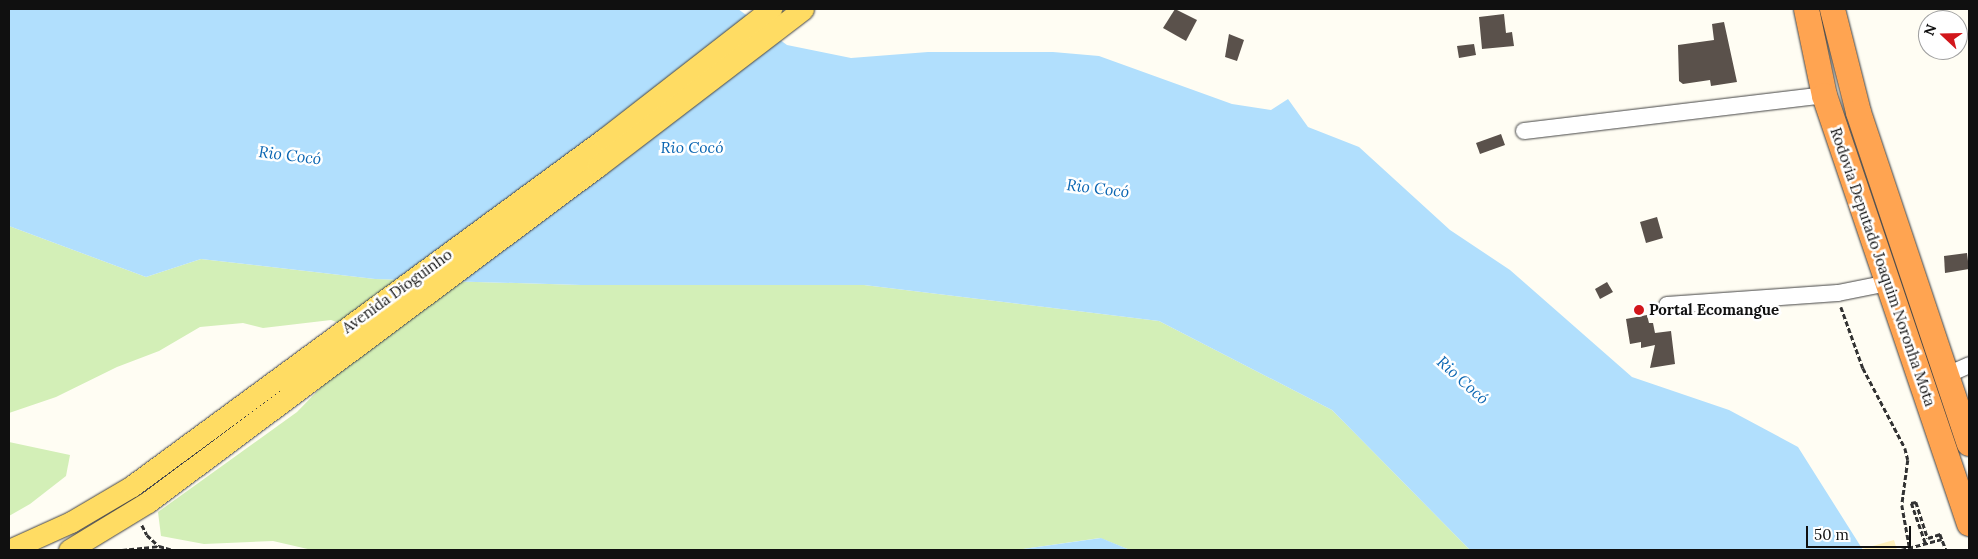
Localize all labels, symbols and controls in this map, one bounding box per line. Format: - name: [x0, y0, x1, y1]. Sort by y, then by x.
- north arrow: [1918, 10, 1968, 60]
- text: N: [1920, 22, 1940, 38]
- street label: Rodovia Deputado Joaquim Noronha Mota: [1827, 125, 1939, 409]
- water label: Rio Cocó: [661, 137, 723, 157]
- water label: Rio Cocó: [258, 142, 322, 168]
- water label: Rio Cocó: [1066, 175, 1130, 201]
- street label: Avenida Dioguinho: [339, 245, 455, 337]
- place label: Portal Ecomangue: [1649, 301, 1779, 319]
- marker: Portal Ecomangue: [1633, 304, 1645, 316]
- water label: Rio Cocó: [1433, 352, 1493, 408]
- scale bar: [1808, 516, 1913, 548]
- text: 50 m: [1814, 525, 1849, 544]

